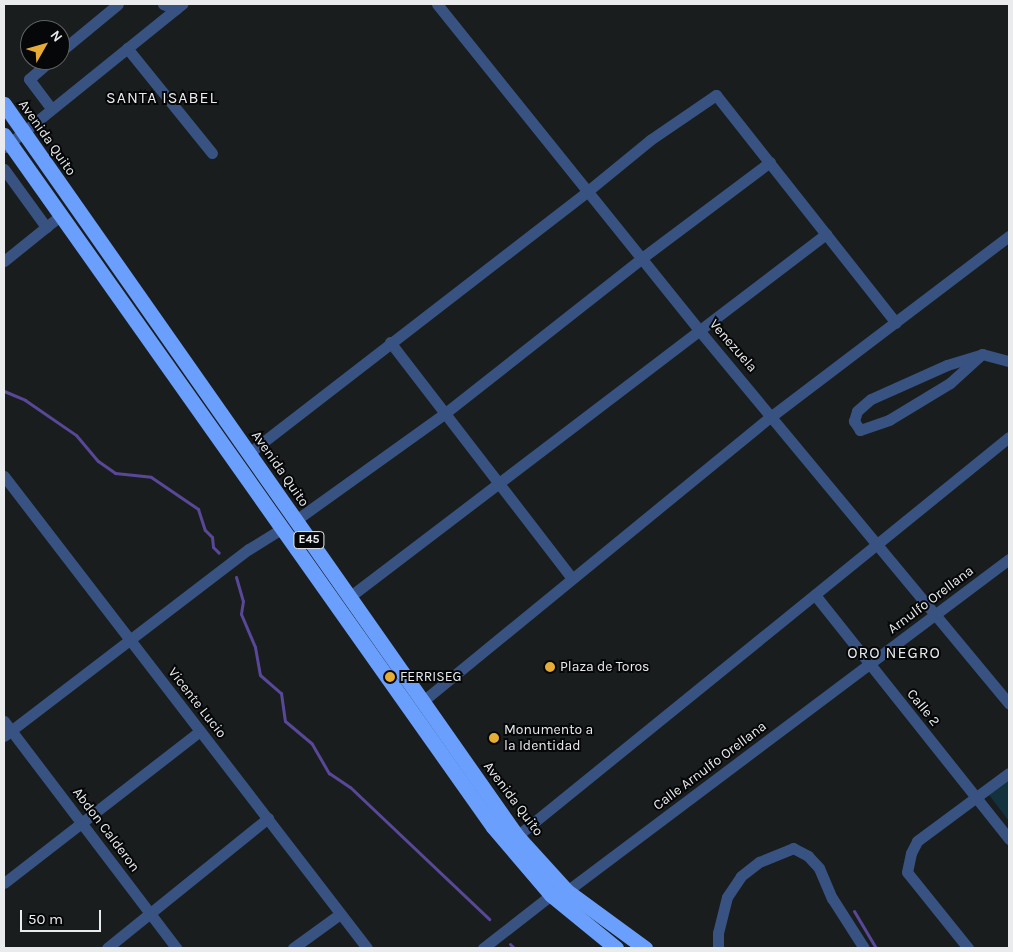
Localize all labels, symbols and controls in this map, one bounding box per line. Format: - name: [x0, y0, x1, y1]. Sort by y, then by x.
- north arrow: [20, 20, 70, 70]
- text: N: [47, 27, 66, 45]
- district label: SANTA ISABEL: [105, 88, 219, 108]
- street label: Avenida Quito: [15, 97, 79, 179]
- street label: Venezuela: [706, 316, 760, 376]
- street label: Avenida Quito: [248, 428, 312, 510]
- road number: E45: [293, 530, 325, 550]
- street label: Arnulfo Orellana: [885, 562, 977, 638]
- district label: ORO NEGRO: [846, 643, 942, 663]
- place label: Plaza de Toros: [560, 659, 649, 675]
- marker: Plaza de Toros: [544, 661, 556, 673]
- street label: Vicente Lucio: [164, 664, 230, 742]
- place label: FERRISEG: [400, 669, 462, 685]
- marker: FERRISEG: [384, 671, 396, 683]
- street label: Calle 2: [903, 686, 943, 730]
- street label: Calle Arnulfo Orellana: [650, 718, 770, 814]
- place label: Monumento a la Identidad: [504, 722, 593, 754]
- marker: Monumento a la Identidad: [488, 732, 500, 744]
- street label: Avenida Quito: [480, 759, 546, 839]
- street label: Abdon Calderon: [69, 785, 143, 875]
- scale bar: [22, 900, 104, 932]
- text: 50 m: [28, 910, 63, 928]

